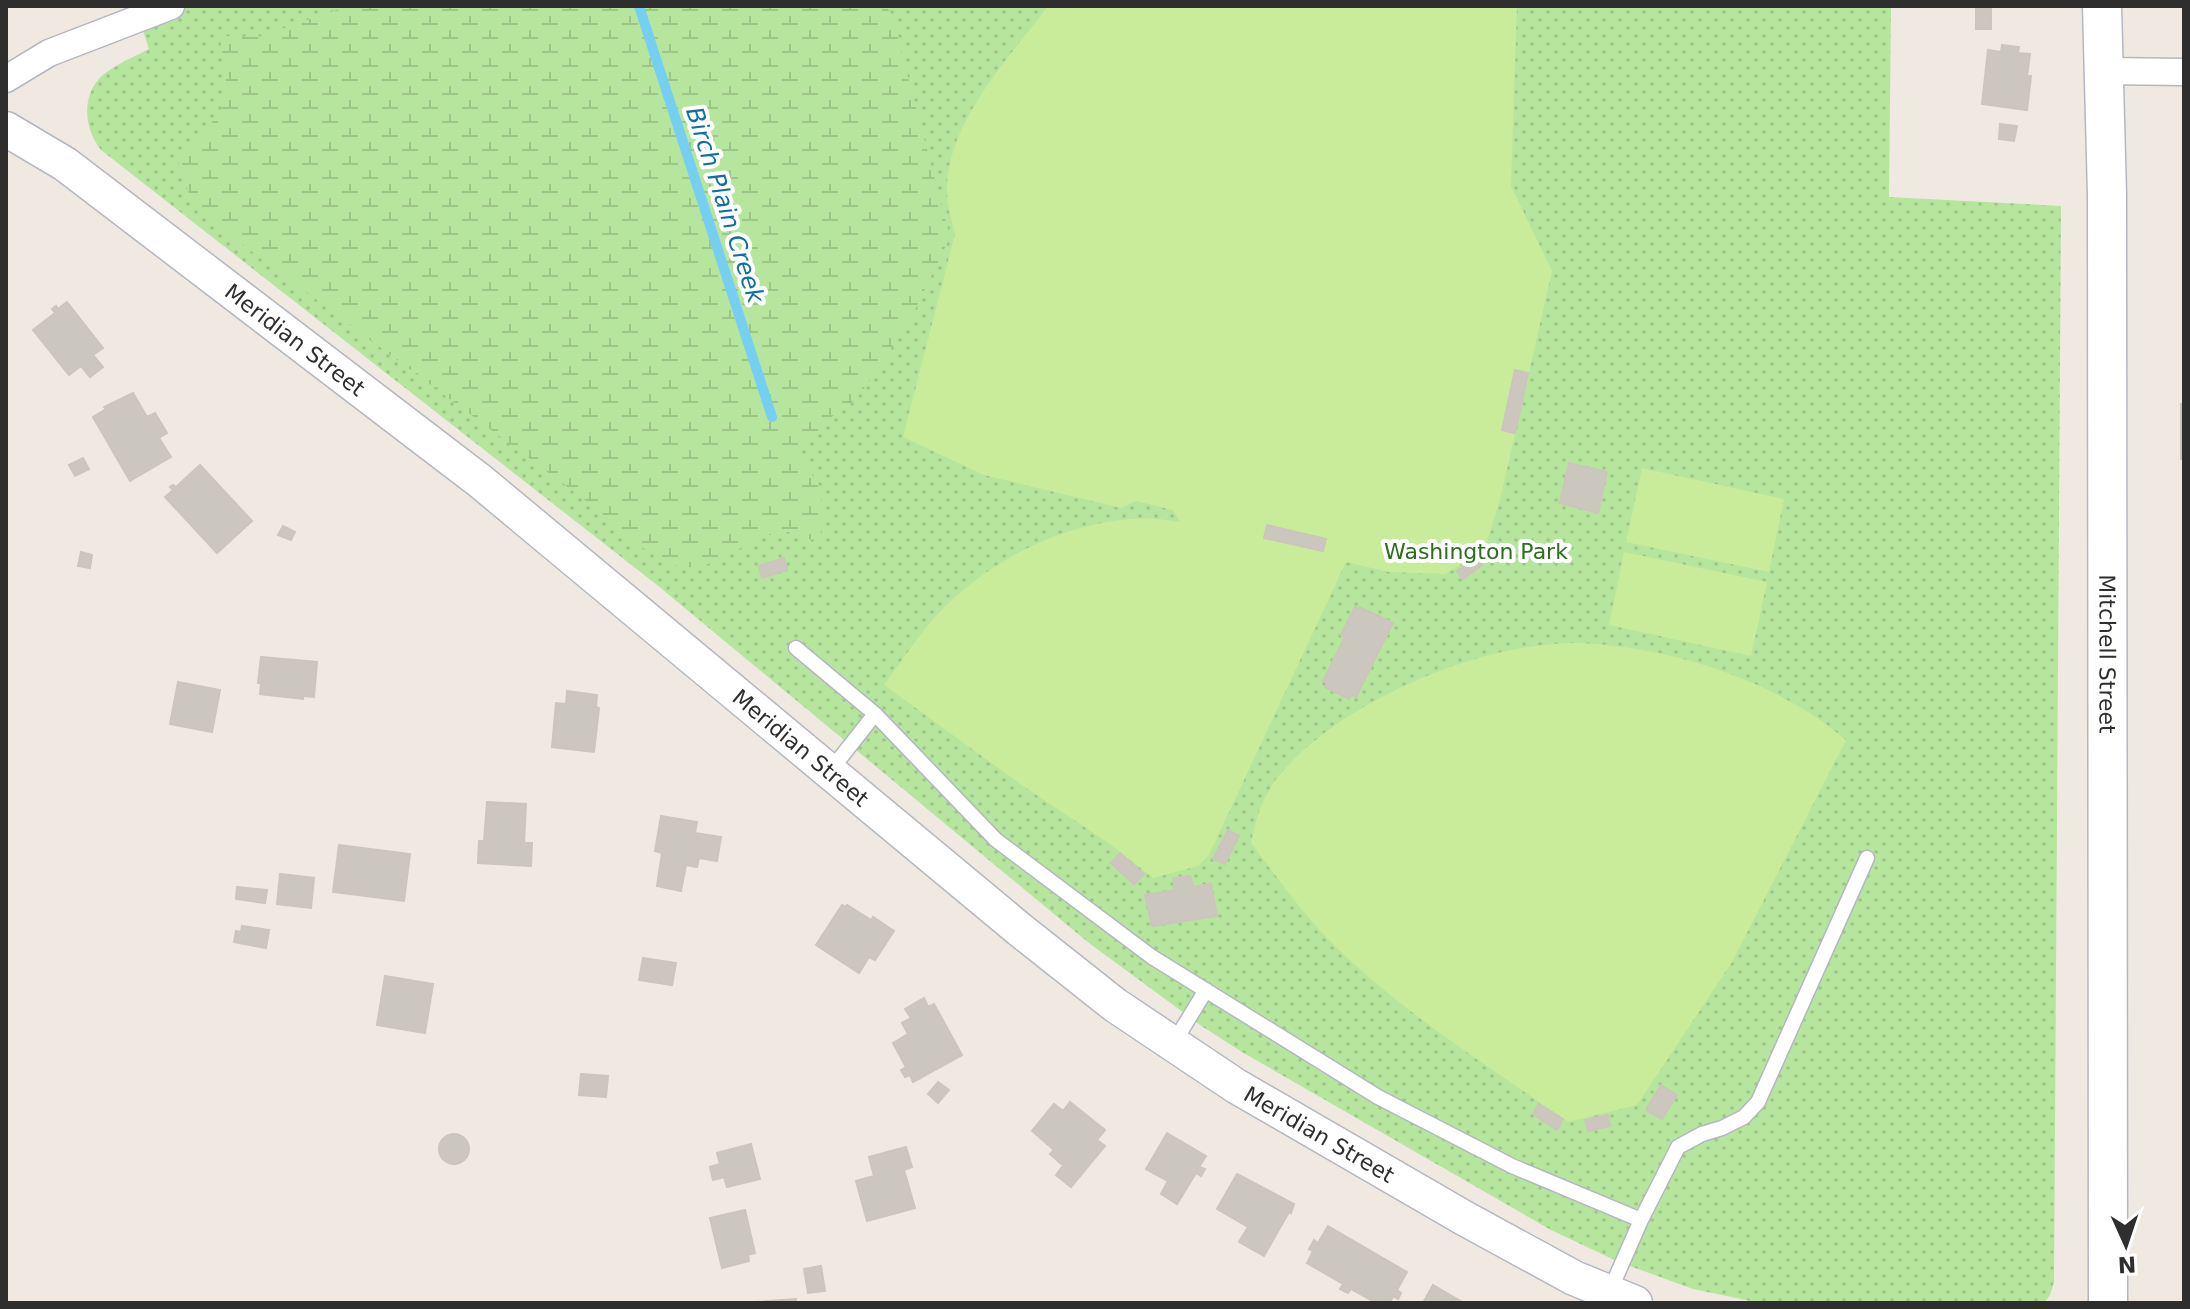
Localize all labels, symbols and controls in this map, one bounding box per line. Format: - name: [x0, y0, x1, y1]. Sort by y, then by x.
- water label: Birch Plain Creek: [680, 103, 770, 308]
- street label: Meridian Street: [220, 278, 370, 401]
- park label: Washington Park: [1384, 539, 1568, 564]
- street label: Mitchell Street: [2095, 574, 2120, 734]
- street label: Meridian Street: [728, 684, 874, 812]
- street label: Meridian Street: [1240, 1081, 1399, 1188]
- north arrow: [2086, 1205, 2166, 1285]
- text: N: [2117, 1252, 2137, 1277]

